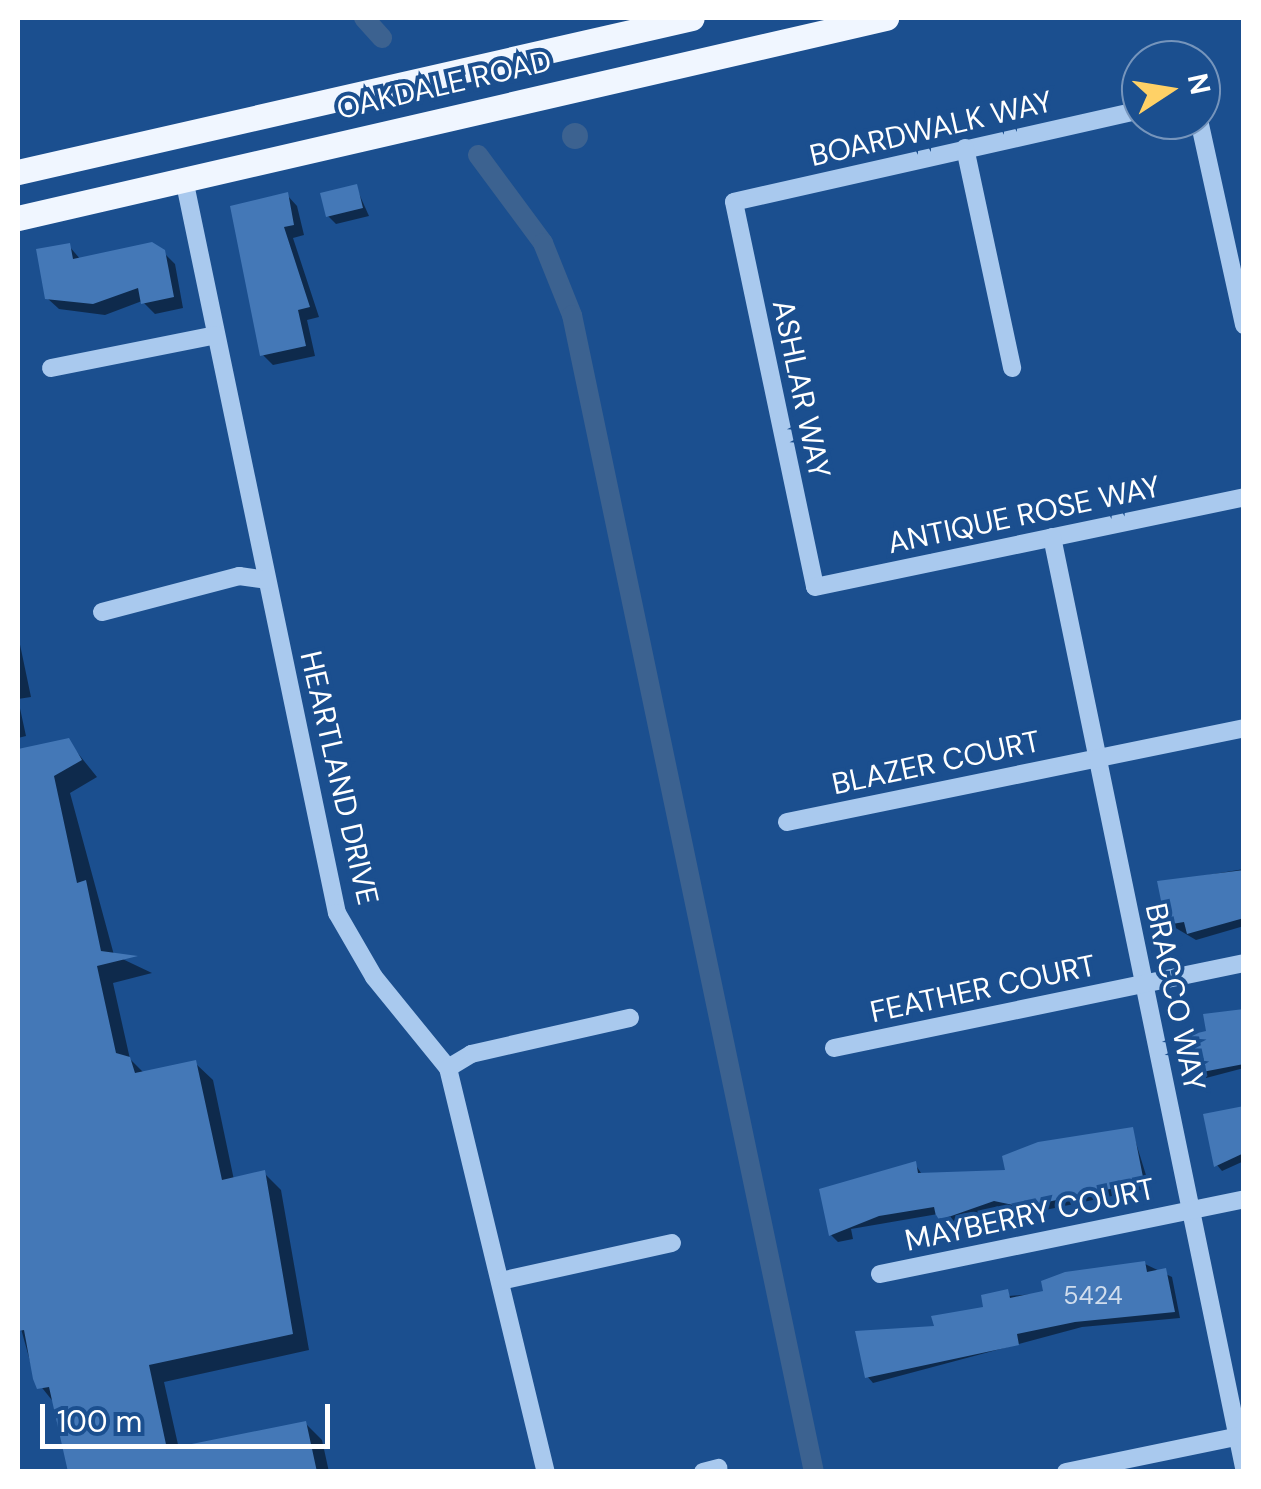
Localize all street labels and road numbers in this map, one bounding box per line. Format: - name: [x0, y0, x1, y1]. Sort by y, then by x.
- street label: OAKDALE ROAD: [333, 43, 555, 127]
- street label: BOARDWALK WAY: [806, 84, 1056, 174]
- street label: ASHLAR WAY: [765, 297, 837, 481]
- street label: ANTIQUE ROSE WAY: [884, 469, 1164, 561]
- street label: HEARTLAND DRIVE: [292, 648, 386, 908]
- street label: BLAZER COURT: [829, 723, 1043, 803]
- street label: BRACCO WAY: [1138, 900, 1212, 1094]
- street label: FEATHER COURT: [867, 948, 1099, 1030]
- street label: MAYBERRY COURT: [902, 1171, 1158, 1259]

